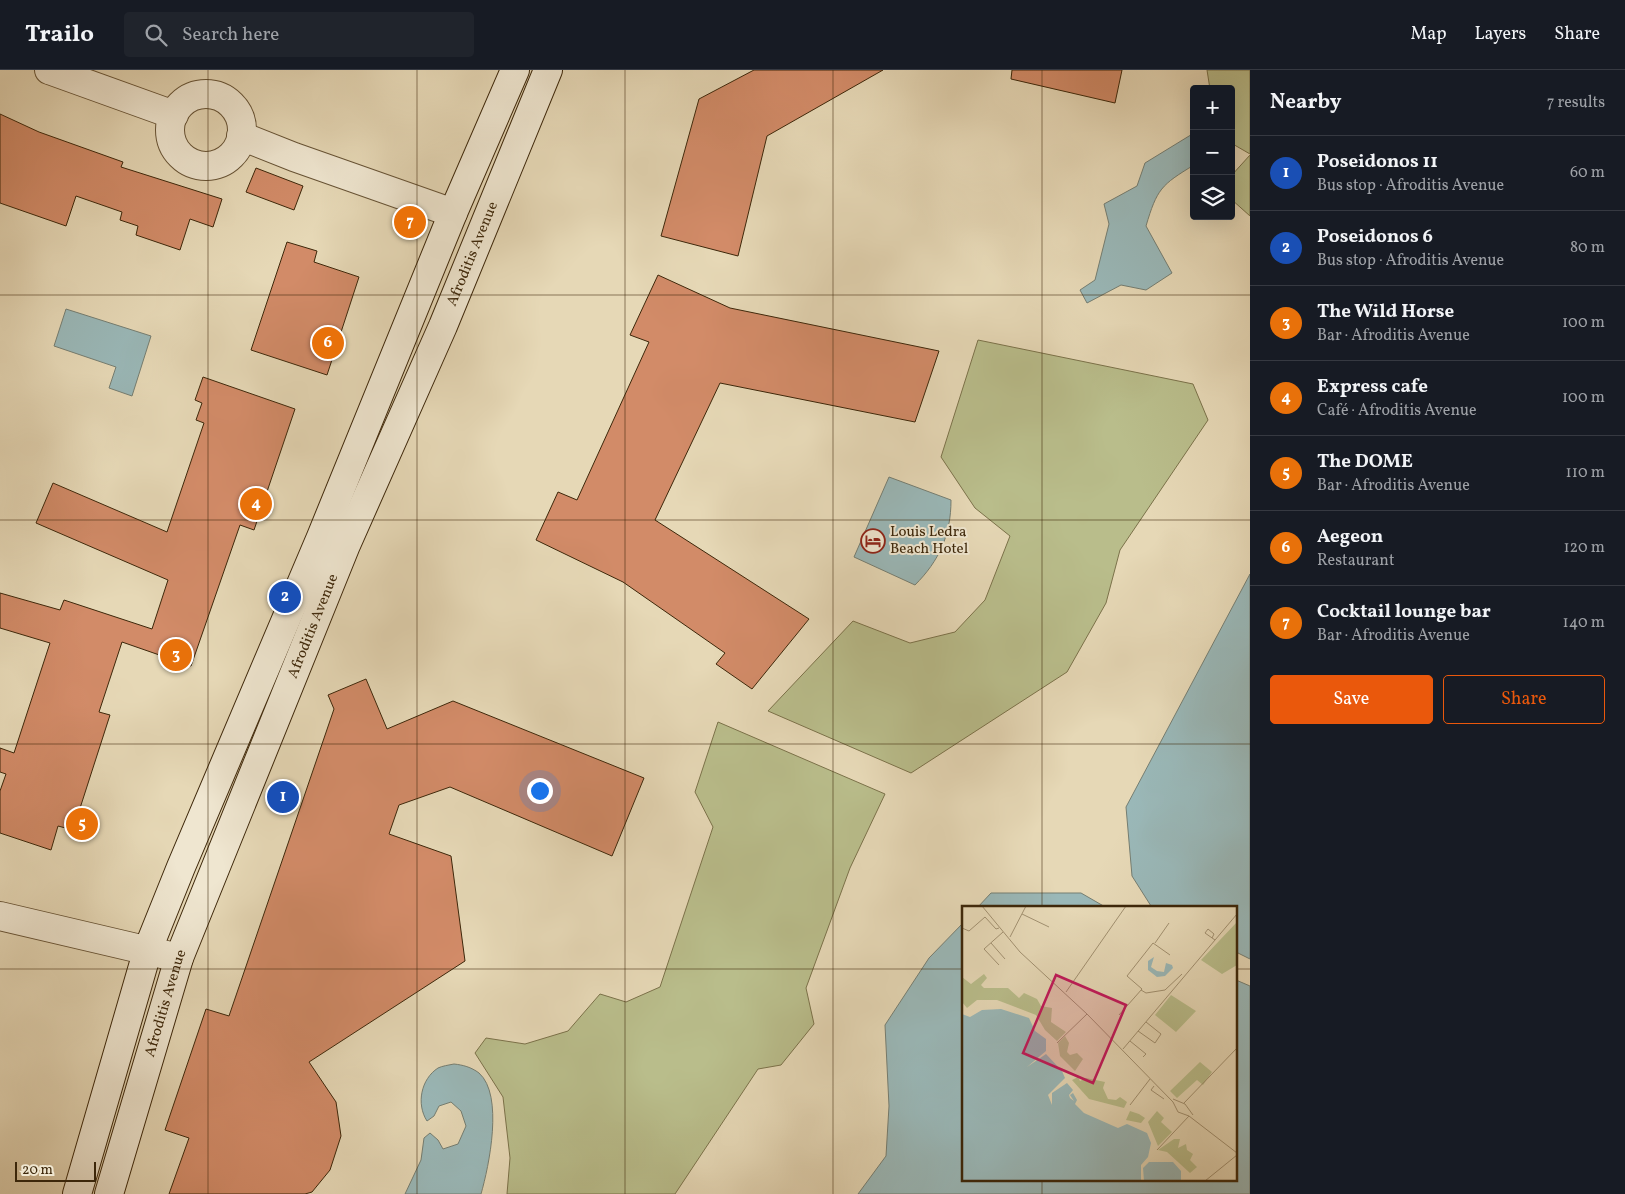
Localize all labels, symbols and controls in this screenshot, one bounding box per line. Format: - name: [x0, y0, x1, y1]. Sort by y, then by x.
- search box: [124, 12, 474, 57]
- text: Trailo: [25, 18, 94, 52]
- icon: search: [142, 21, 170, 49]
- text: Search here: [182, 22, 279, 48]
- text: Map: [1410, 22, 1446, 47]
- text: Layers: [1474, 22, 1526, 47]
- text: Share: [1554, 22, 1600, 47]
- map controls: [1190, 85, 1235, 220]
- button: +: [1190, 85, 1235, 130]
- text: Nearby: [1270, 88, 1341, 117]
- text: 7 results: [1547, 92, 1605, 114]
- button: −: [1190, 130, 1235, 175]
- text: Poseidonos 11: [1317, 149, 1438, 175]
- text: 1: [1283, 162, 1289, 184]
- text: 60 m: [1570, 162, 1605, 184]
- button: layers: [1190, 175, 1235, 220]
- text: Bus stop · Afroditis Avenue: [1317, 175, 1504, 197]
- street label: Afroditis Avenue: [442, 199, 503, 309]
- pin: 7: [394, 203, 426, 241]
- text: Poseidonos 6: [1317, 224, 1433, 250]
- text: 2: [1282, 237, 1290, 259]
- text: 80 m: [1570, 237, 1605, 259]
- text: Bus stop · Afroditis Avenue: [1317, 250, 1504, 272]
- text: The Wild Horse: [1317, 299, 1454, 325]
- text: 3: [1282, 312, 1290, 334]
- text: 100 m: [1562, 312, 1605, 334]
- pin: 6: [312, 324, 344, 362]
- text: Bar · Afroditis Avenue: [1317, 325, 1470, 347]
- text: Express cafe: [1317, 374, 1428, 400]
- text: 4: [1281, 387, 1291, 409]
- text: 100 m: [1562, 387, 1605, 409]
- text: Café · Afroditis Avenue: [1317, 400, 1477, 422]
- text: The DOME: [1317, 449, 1413, 475]
- text: 5: [1282, 462, 1290, 484]
- text: 110 m: [1566, 462, 1605, 484]
- text: Bar · Afroditis Avenue: [1317, 475, 1470, 497]
- pin: 4: [240, 485, 272, 523]
- place label: Louis Ledra Beach Hotel: [890, 522, 968, 560]
- text: Aegeon: [1317, 524, 1383, 550]
- hotel icon: Louis Ledra Beach Hotel: [860, 528, 886, 554]
- text: 6: [1282, 537, 1290, 559]
- text: 120 m: [1563, 537, 1605, 559]
- text: Restaurant: [1317, 550, 1395, 572]
- street label: Afroditis Avenue: [283, 571, 344, 682]
- pin: 2: [269, 578, 301, 616]
- text: Cocktail lounge bar: [1317, 599, 1491, 625]
- text: 7: [1282, 612, 1290, 634]
- text: 140 m: [1563, 612, 1605, 634]
- text: Bar · Afroditis Avenue: [1317, 625, 1470, 647]
- pin: 3: [160, 636, 192, 674]
- button: Save: [1270, 675, 1433, 724]
- button: Share: [1443, 675, 1605, 724]
- pin: 1: [267, 778, 299, 816]
- your location: [527, 778, 553, 804]
- pin: 5: [66, 805, 98, 843]
- inset map: [962, 906, 1238, 1182]
- street label: Afroditis Avenue: [140, 946, 192, 1060]
- scale bar: [15, 1159, 96, 1182]
- text: 20 m: [22, 1161, 53, 1180]

